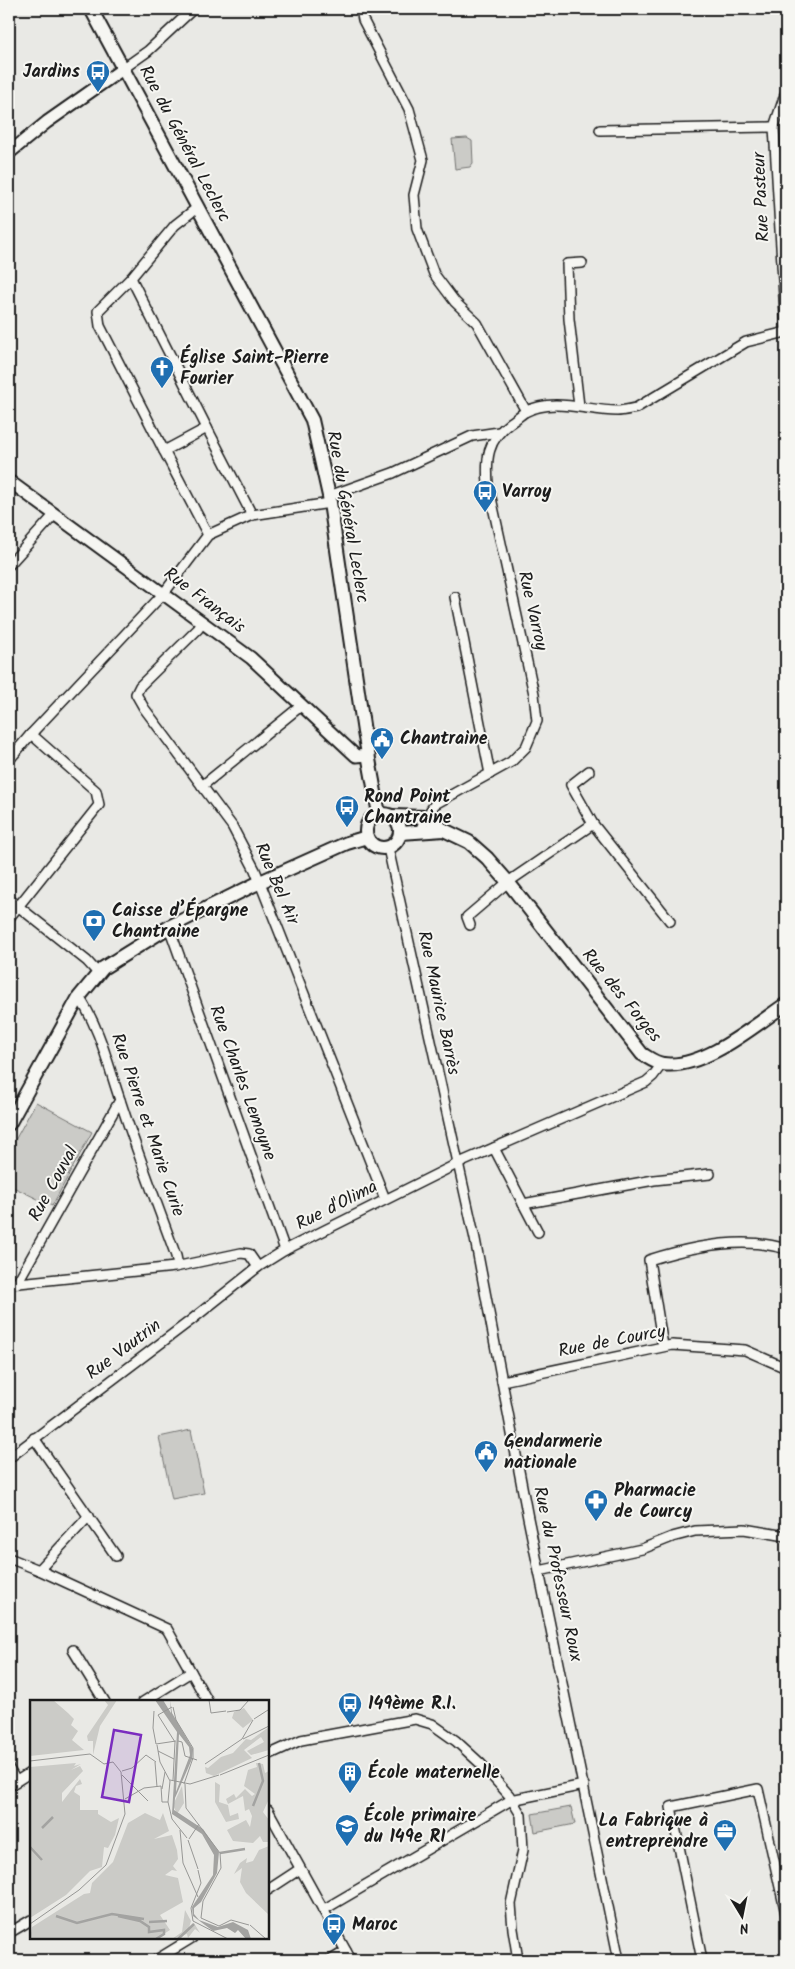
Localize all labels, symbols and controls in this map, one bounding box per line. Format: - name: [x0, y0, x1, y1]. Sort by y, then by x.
- place label: Jardins: [23, 58, 81, 87]
- bus stop icon: Jardins: [85, 59, 111, 93]
- street label: Rue du Général Leclerc: [130, 60, 238, 228]
- street label: Rue Pasteur: [745, 150, 779, 243]
- place label: Église Saint-Pierre Fourier: [180, 344, 329, 394]
- church icon: Église Saint-Pierre Fourier: [149, 355, 175, 389]
- street label: Rue du Général Leclerc: [318, 429, 376, 605]
- place label: Varroy: [502, 478, 552, 507]
- bus stop icon: Varroy: [472, 479, 498, 513]
- street label: Rue Français: [157, 560, 251, 642]
- street label: Rue Varroy: [509, 568, 555, 654]
- place label: Chantraine: [400, 725, 488, 754]
- public building icon: Chantraine: [369, 726, 395, 760]
- place label: Rond Point Chantraine: [364, 783, 452, 833]
- bus stop icon: Rond Point Chantraine: [334, 794, 360, 828]
- street label: Rue Bel Air: [246, 838, 307, 931]
- place label: Caisse d’Épargne Chantraine: [112, 897, 248, 947]
- bank icon: Caisse d’Épargne Chantraine: [81, 908, 107, 942]
- street label: Rue Maurice Barrès: [409, 928, 468, 1078]
- street label: Rue des Forges: [574, 942, 668, 1050]
- street label: Rue Charles Lemoyne: [200, 1001, 284, 1165]
- street label: Rue Pierre et Marie Curie: [102, 1029, 192, 1221]
- street label: Rue Couval: [21, 1140, 87, 1227]
- street label: Rue d'Olima: [291, 1173, 383, 1239]
- street label: Rue Vautrin: [80, 1312, 168, 1388]
- street label: Rue de Courcy: [556, 1317, 669, 1367]
- place label: Gendarmerie nationale: [504, 1428, 603, 1478]
- public building icon: Gendarmerie nationale: [473, 1439, 499, 1473]
- place label: Pharmacie de Courcy: [614, 1477, 696, 1527]
- street label: Rue du Professeur Roux: [524, 1484, 590, 1665]
- pharmacy icon: Pharmacie de Courcy: [583, 1488, 609, 1522]
- place label: 149ème R.I.: [368, 1690, 456, 1719]
- bus stop icon: 149ème R.I.: [337, 1691, 363, 1725]
- inset map: [30, 1700, 269, 1939]
- place label: École maternelle: [368, 1759, 500, 1788]
- building icon: École maternelle: [337, 1760, 363, 1794]
- place label: École primaire du 149e RI: [364, 1802, 476, 1852]
- place label: La Fabrique à entreprendre: [599, 1807, 708, 1857]
- school or university icon: École primaire du 149e RI: [334, 1813, 360, 1847]
- office icon: La Fabrique à entreprendre: [712, 1818, 738, 1852]
- north arrow: [718, 1892, 768, 1942]
- place label: Maroc: [352, 1911, 398, 1940]
- bus stop icon: Maroc: [321, 1912, 347, 1946]
- text: N: [738, 1916, 750, 1939]

